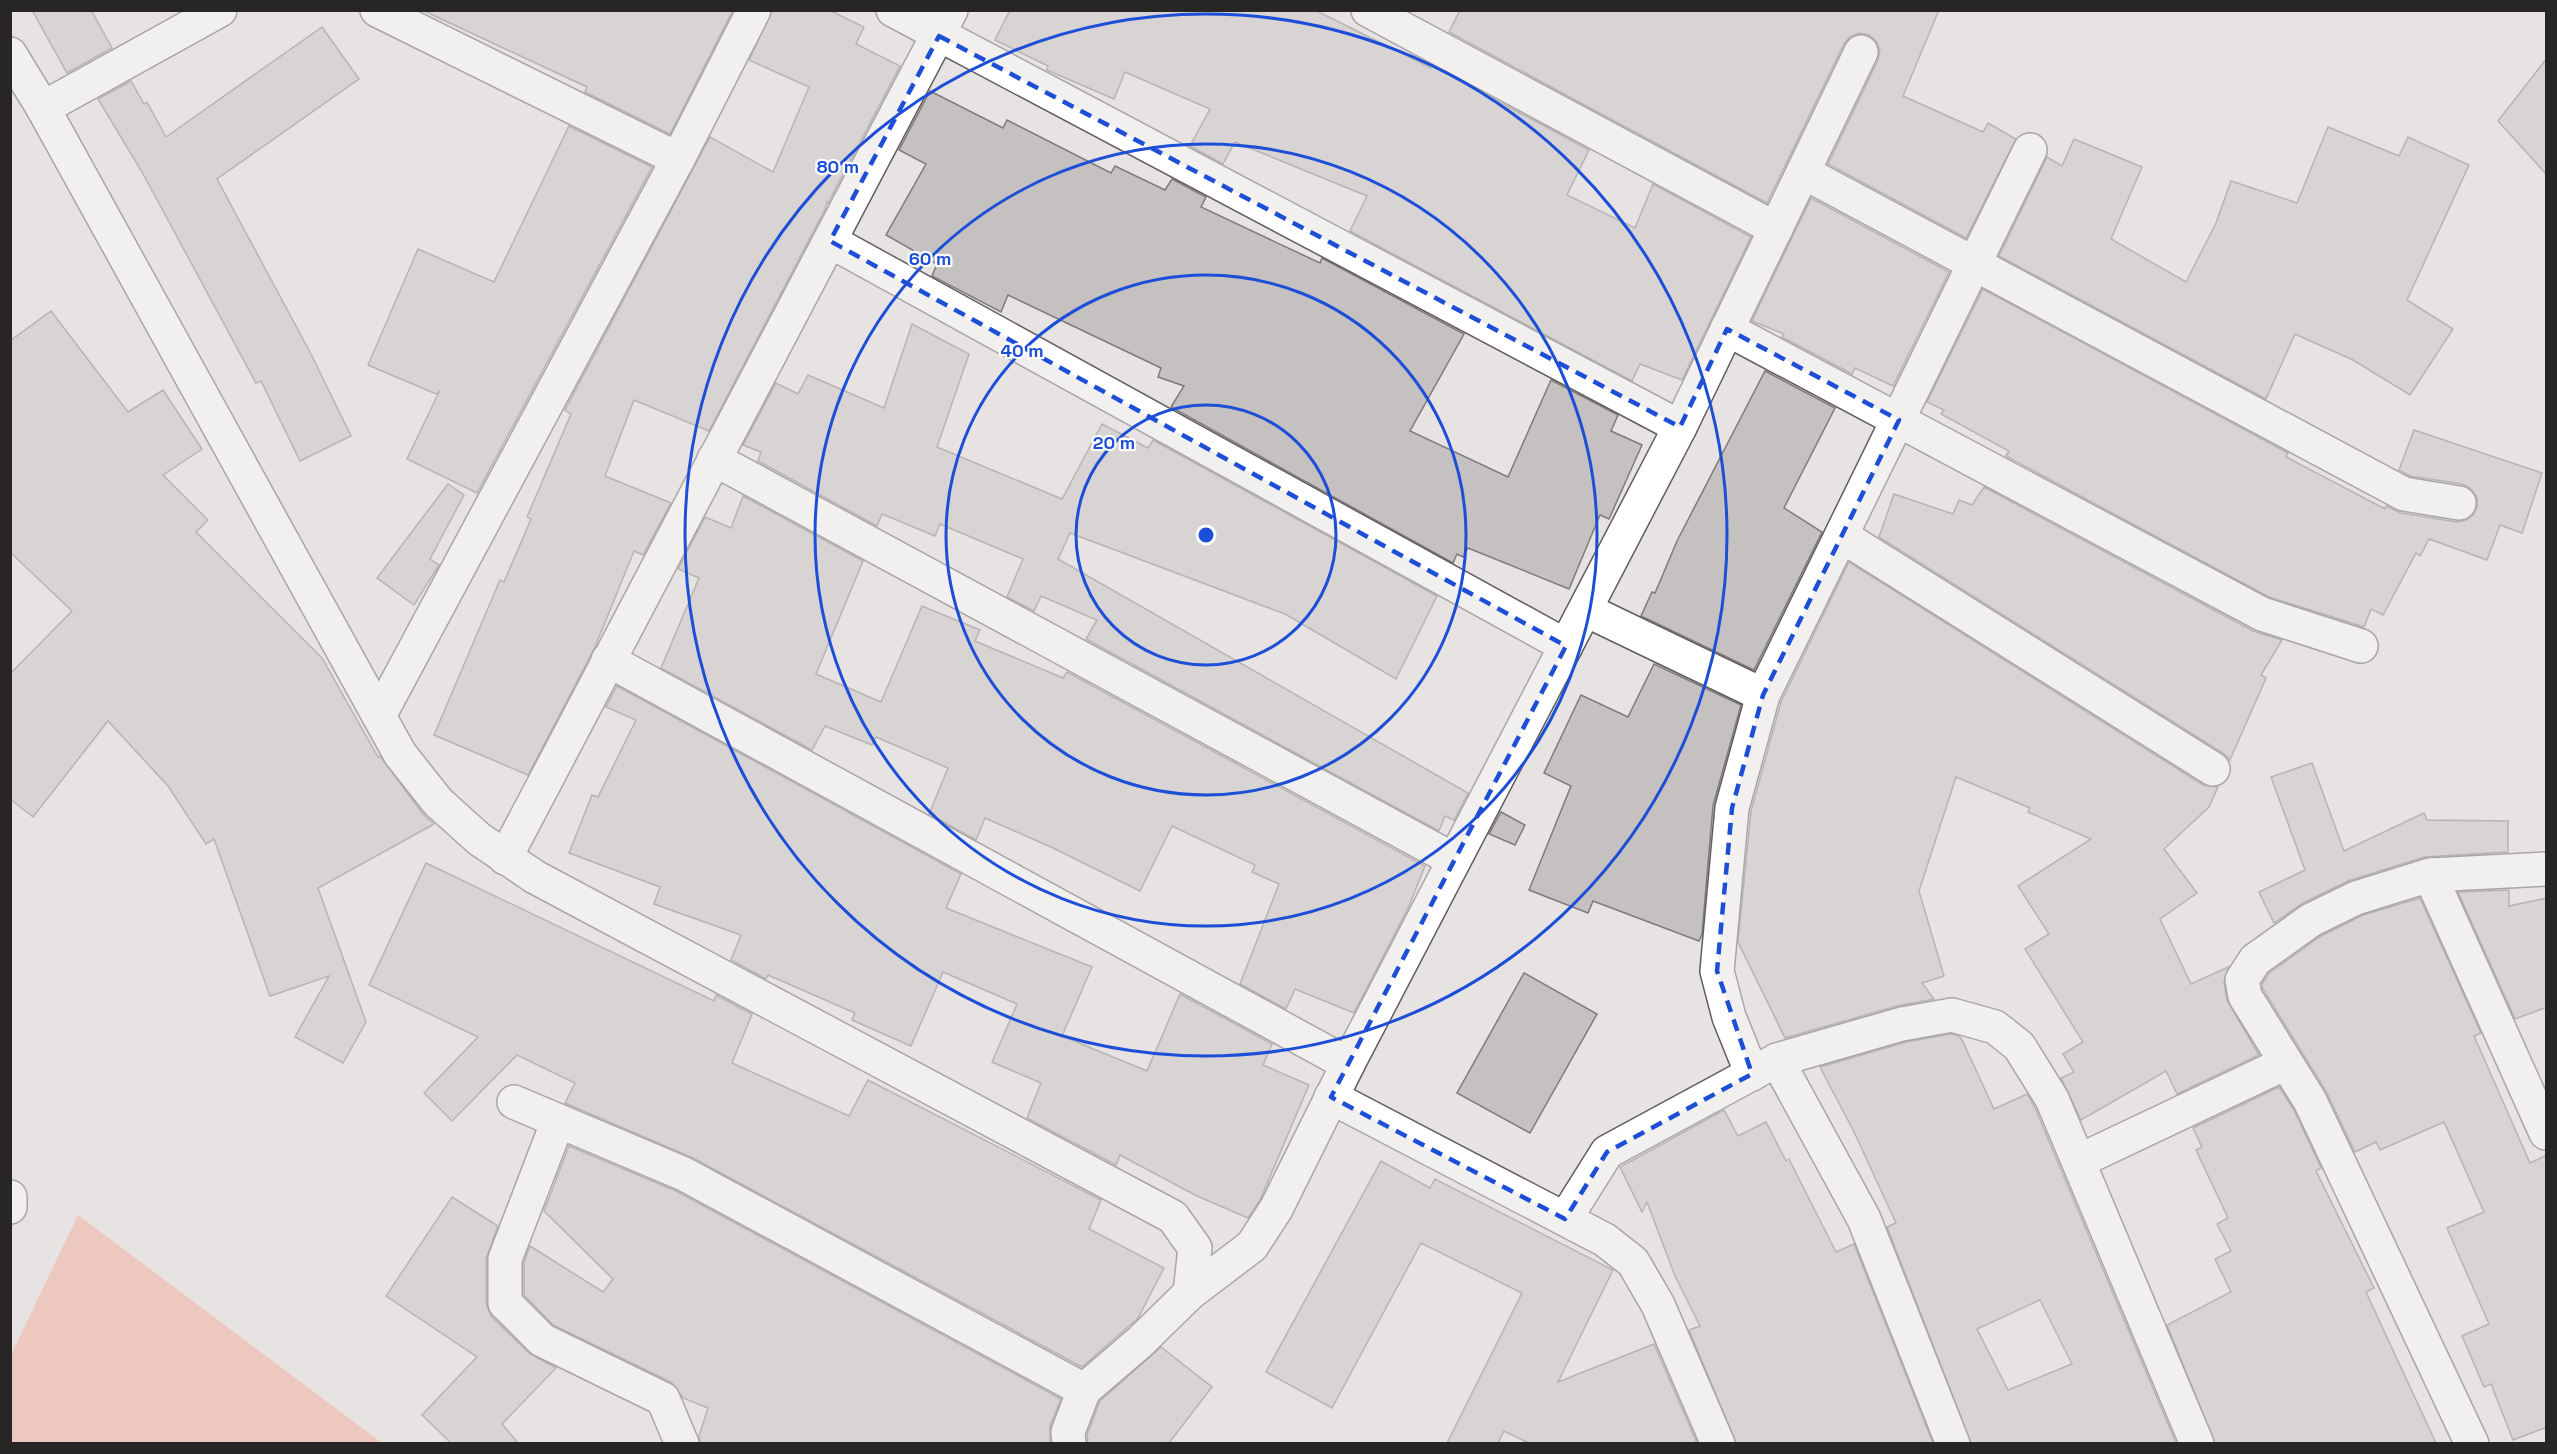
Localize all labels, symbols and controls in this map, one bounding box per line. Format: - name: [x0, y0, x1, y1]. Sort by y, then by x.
- text: 80 m: [817, 155, 859, 178]
- text: 60 m: [909, 247, 951, 270]
- text: 40 m: [1000, 339, 1044, 362]
- text: 20 m: [1093, 431, 1135, 454]
- centre of rings: [1196, 525, 1216, 545]

